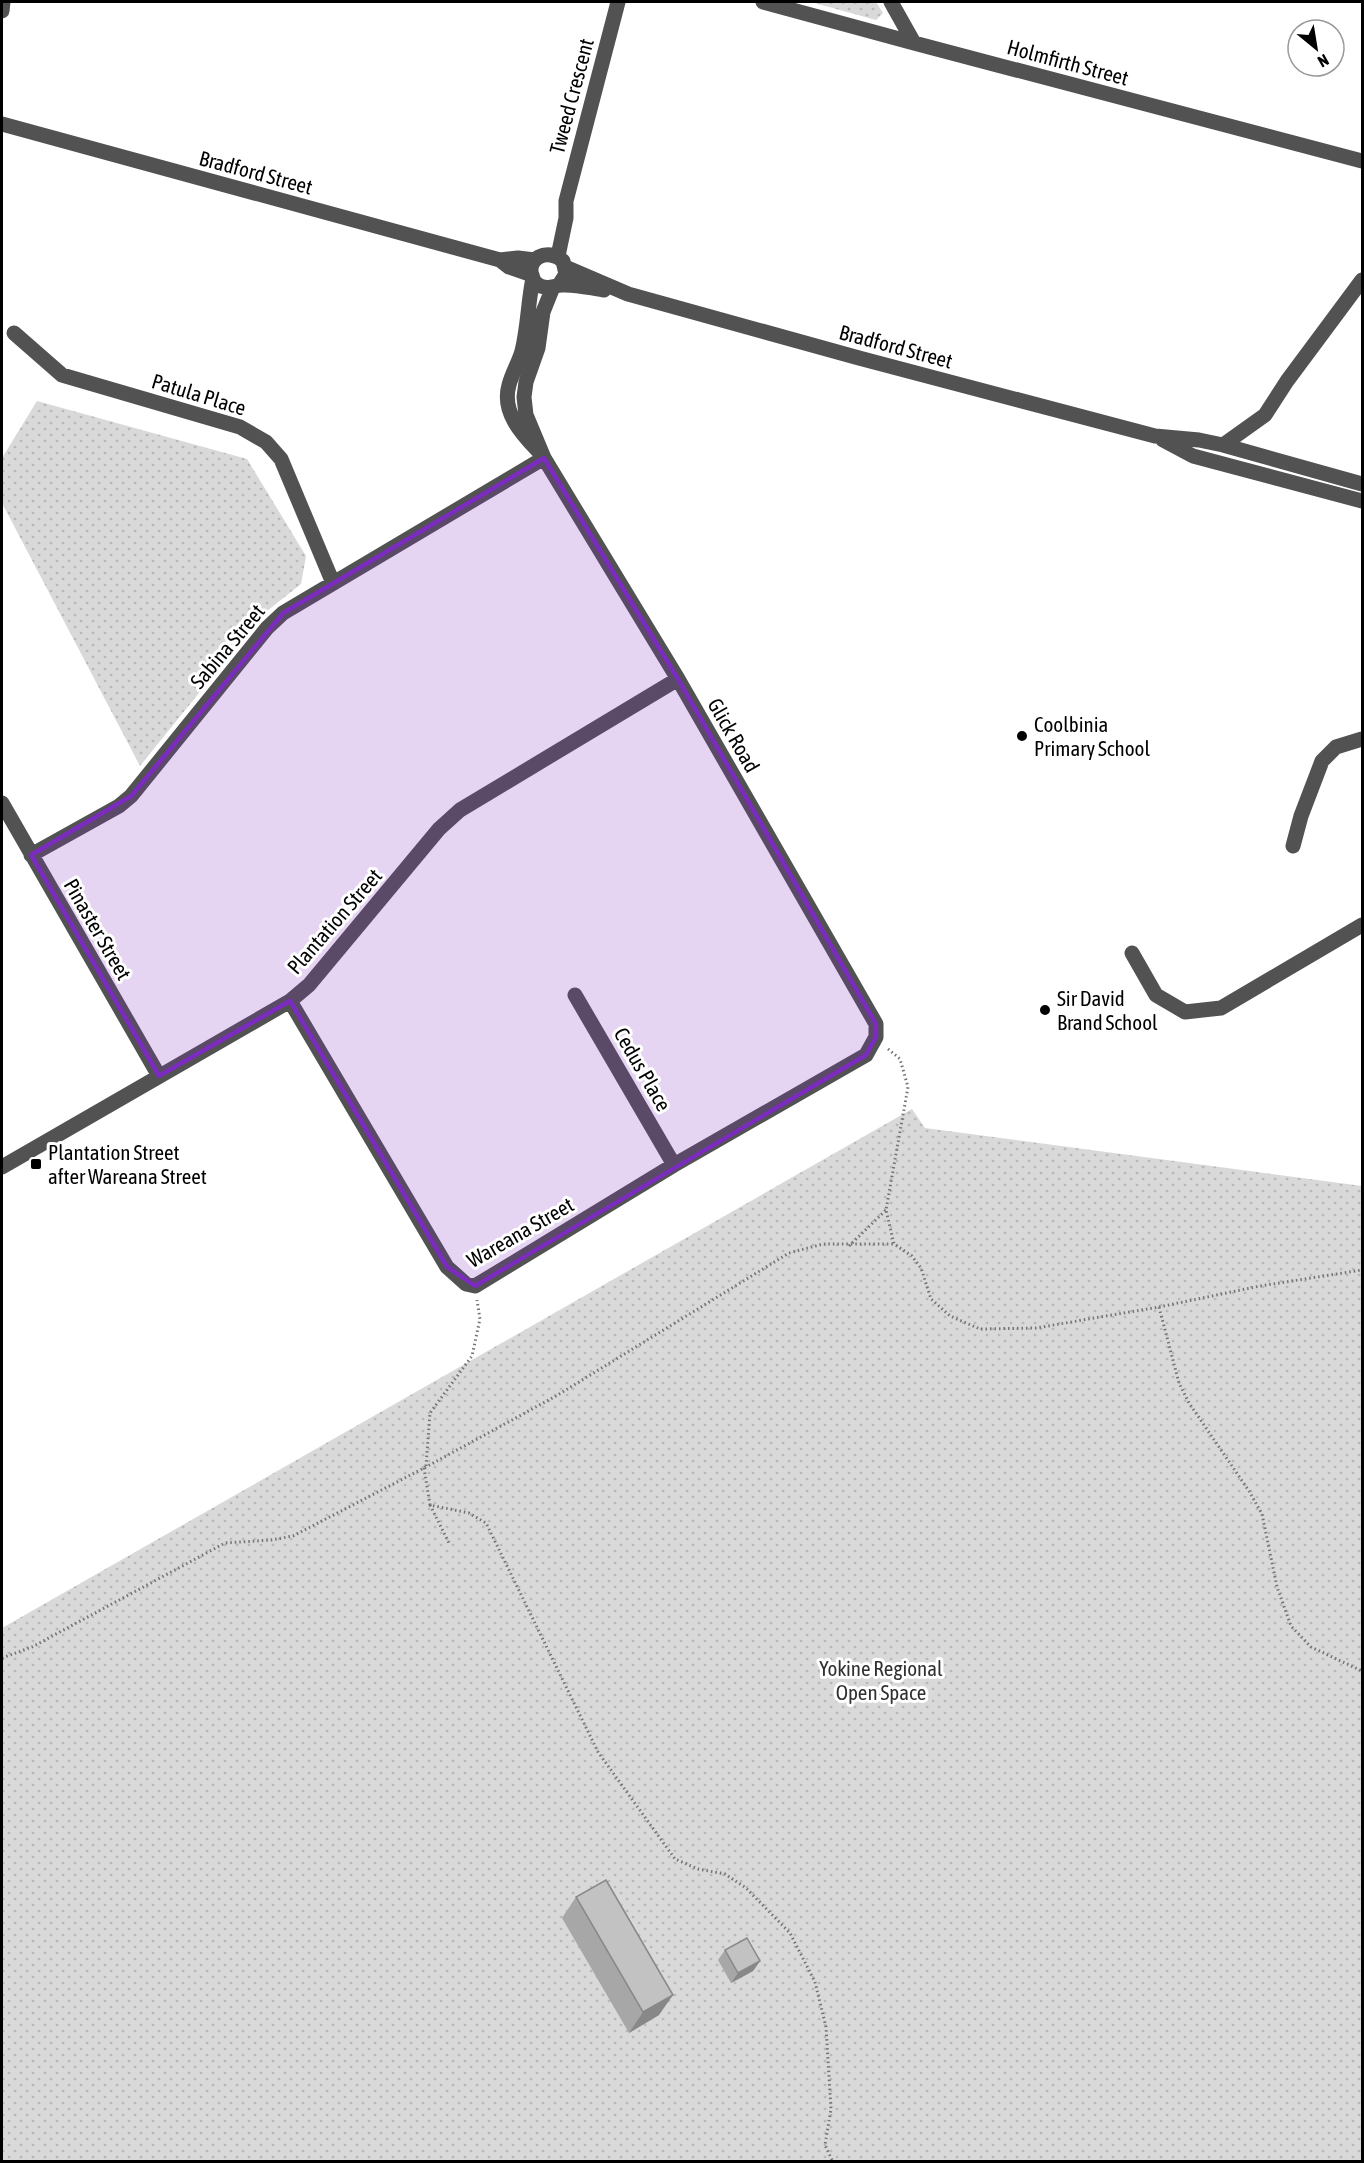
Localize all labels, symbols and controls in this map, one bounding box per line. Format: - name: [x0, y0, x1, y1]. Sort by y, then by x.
- north arrow: [1286, 18, 1346, 78]
- street label: Holmfirth Street: [1005, 34, 1131, 90]
- street label: Tweed Crescent: [544, 36, 598, 156]
- text: N: [1315, 51, 1332, 71]
- street label: Bradford Street: [197, 145, 315, 199]
- street label: Bradford Street: [837, 319, 955, 373]
- street label: Patula Place: [149, 368, 249, 420]
- street label: Sabina Street: [185, 599, 269, 693]
- street label: Glick Road: [703, 694, 765, 776]
- place label: Coolbinia Primary School: [1034, 712, 1150, 760]
- marker: Coolbinia Primary School: [1015, 729, 1029, 743]
- street label: Plantation Street: [282, 863, 386, 979]
- street label: Pinaster Street: [59, 874, 137, 984]
- place label: Sir David Brand School: [1057, 986, 1158, 1034]
- marker: Sir David Brand School: [1038, 1003, 1052, 1017]
- street label: Cedus Place: [610, 1023, 676, 1115]
- place label: Plantation Street after Wareana Street: [48, 1140, 207, 1188]
- marker: Plantation Street after Wareana Street: [29, 1157, 43, 1171]
- street label: Wareana Street: [463, 1192, 577, 1272]
- park label: Yokine Regional Open Space: [819, 1656, 943, 1704]

